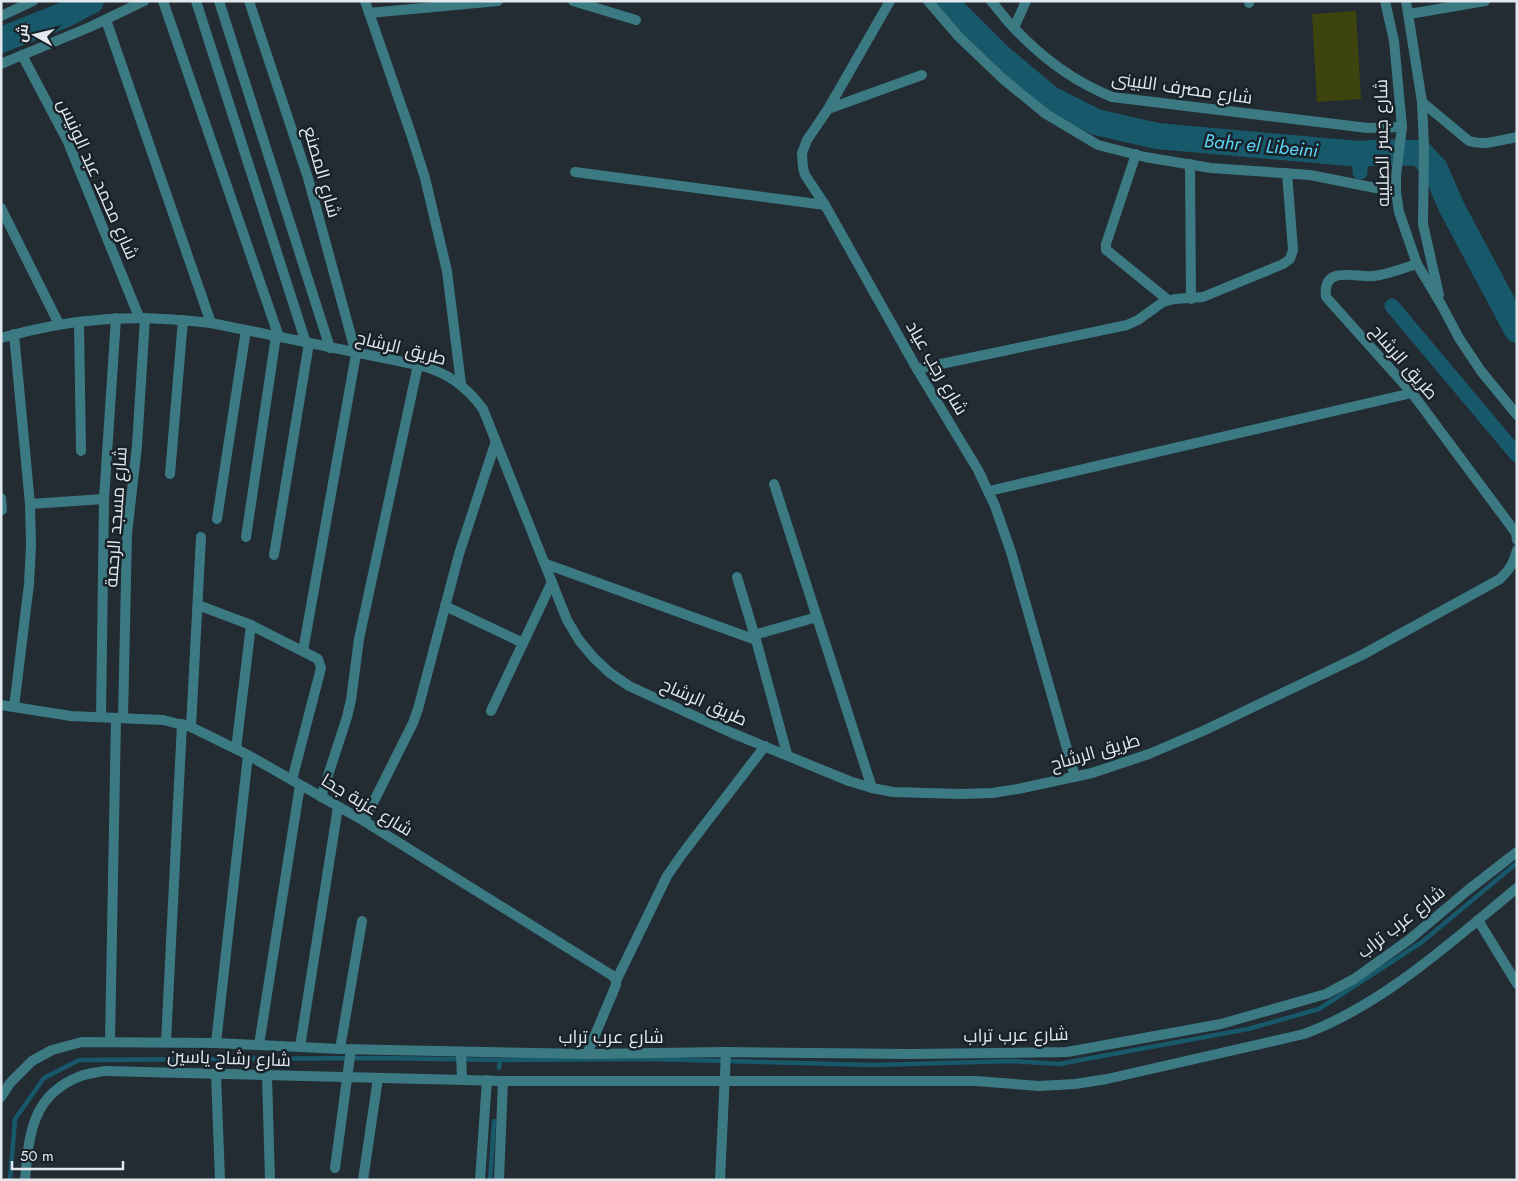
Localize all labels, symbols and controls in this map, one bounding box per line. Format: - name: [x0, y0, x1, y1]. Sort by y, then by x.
- north arrow: [10, 10, 60, 60]
- text: ش: [11, 23, 33, 43]
- street label: شارع مصرف اللبينى: [1110, 65, 1254, 111]
- street label: شارع جسر الصليبه: [1368, 79, 1396, 207]
- street label: شارع محمد عبد الونيس: [51, 94, 145, 264]
- street label: شارع المصنع: [297, 123, 347, 221]
- water label: Bahr el Libeini: [1203, 127, 1320, 164]
- street label: شارع رجب عياد: [899, 316, 975, 420]
- street label: طريق الرشاح: [1364, 319, 1444, 405]
- street label: طريق الرشاح: [353, 324, 449, 372]
- street label: شارع مسجد الرحمة: [98, 446, 134, 588]
- street label: طريق الرشاح: [657, 671, 751, 733]
- street label: طريق الرشاح: [1047, 727, 1143, 777]
- street label: شارع عزبة جحا: [316, 767, 418, 843]
- street label: شارع عرب تراب: [1352, 879, 1450, 965]
- street label: شارع عرب تراب: [963, 1021, 1069, 1049]
- street label: شارع عرب تراب: [558, 1024, 664, 1050]
- street label: شارع رشاح ياسين: [167, 1043, 291, 1073]
- scale bar: [12, 1138, 124, 1170]
- text: 50 m: [20, 1145, 54, 1167]

